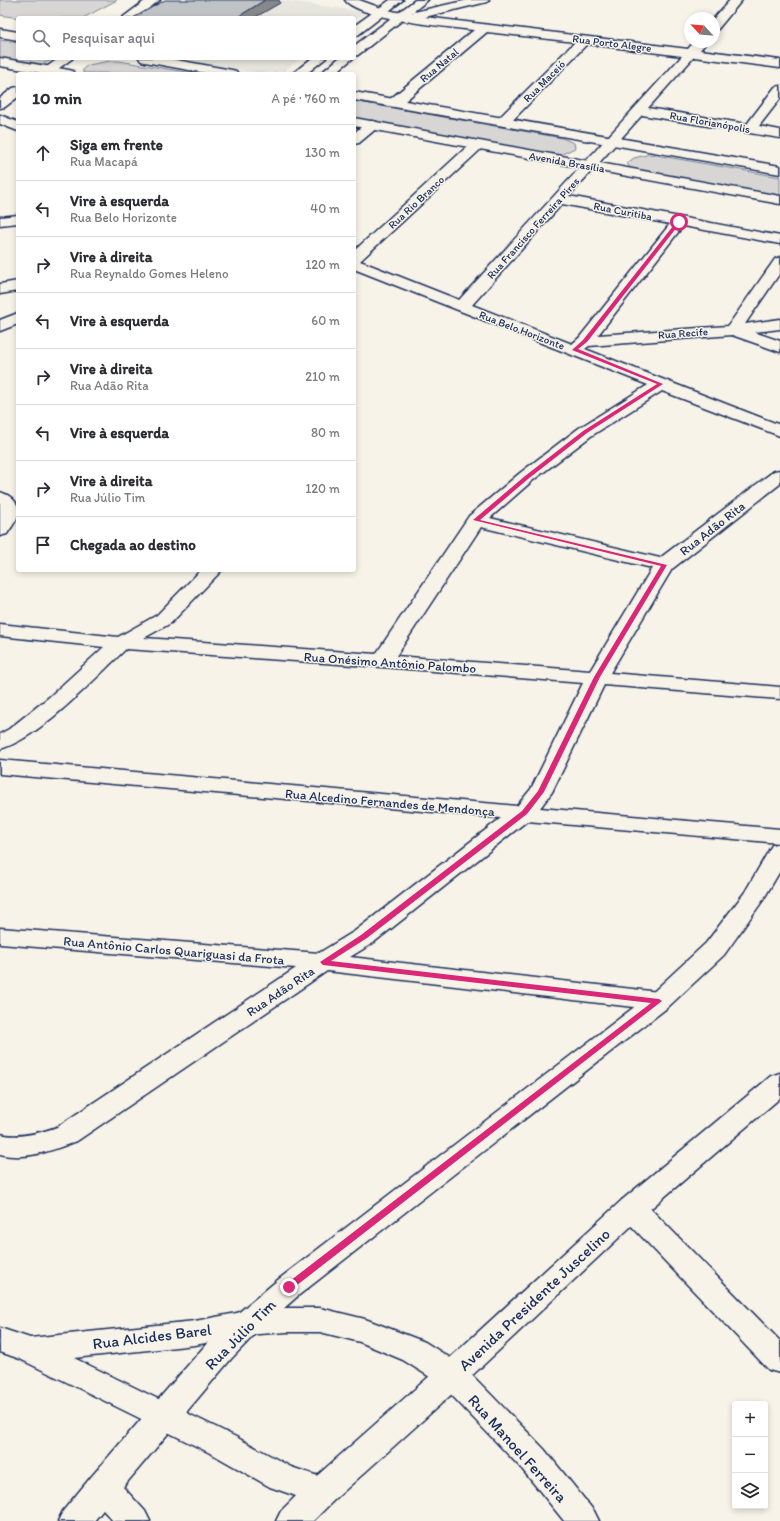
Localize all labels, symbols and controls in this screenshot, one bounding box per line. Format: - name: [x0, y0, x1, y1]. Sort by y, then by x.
- north arrow: [684, 12, 720, 48]
- search box: [16, 16, 356, 60]
- icon: search: [30, 27, 52, 49]
- text: Pesquisar aqui: [62, 29, 155, 47]
- street label: Rua Porto Alegre: [572, 32, 652, 55]
- street label: Rua Natal: [417, 45, 461, 85]
- street label: Rua Maceió: [521, 57, 568, 105]
- text: 10 min: [32, 88, 82, 108]
- text: A pé · 760 m: [272, 91, 340, 106]
- street label: Rua Florianópolis: [669, 109, 751, 136]
- text: Siga em frente: [70, 136, 163, 154]
- icon: ahead: [32, 142, 54, 164]
- text: 130 m: [305, 145, 340, 160]
- street label: Avenida Brasília: [528, 149, 606, 176]
- text: Rua Macapá: [70, 154, 138, 169]
- street label: Rua Rio Branco: [386, 173, 447, 232]
- street label: Rua Francisco Ferreira Pires: [484, 175, 582, 282]
- text: Vire à esquerda: [70, 192, 169, 210]
- icon: left: [32, 198, 54, 220]
- street label: Rua Curitiba: [593, 199, 654, 224]
- text: 40 m: [310, 201, 340, 216]
- text: Rua Belo Horizonte: [70, 210, 177, 225]
- route start: [670, 213, 688, 231]
- text: Vire à direita: [70, 248, 153, 266]
- icon: right: [32, 254, 54, 276]
- text: 120 m: [305, 257, 340, 272]
- text: Rua Reynaldo Gomes Heleno: [70, 266, 229, 281]
- street label: Rua Belo Horizonte: [477, 308, 566, 353]
- icon: left: [32, 310, 54, 332]
- text: Vire à esquerda: [70, 312, 169, 330]
- text: 60 m: [311, 313, 340, 328]
- street label: Rua Recife: [658, 325, 708, 342]
- text: Vire à direita: [70, 360, 153, 378]
- icon: right: [32, 366, 54, 388]
- text: 210 m: [305, 369, 340, 384]
- text: Rua Adão Rita: [70, 378, 149, 393]
- icon: left: [32, 422, 54, 444]
- text: Vire à esquerda: [70, 424, 169, 442]
- text: 80 m: [311, 425, 340, 440]
- text: Vire à direita: [70, 472, 153, 490]
- icon: right: [32, 478, 54, 500]
- text: 120 m: [305, 481, 340, 496]
- text: Rua Júlio Tim: [70, 490, 145, 505]
- street label: Rua Adão Rita: [677, 498, 748, 559]
- icon: arrive: [32, 534, 54, 556]
- text: Chegada ao destino: [70, 536, 196, 554]
- street label: Rua Onésimo Antônio Palombo: [303, 649, 477, 676]
- street label: Rua Alcedino Fernandes de Mendonça: [284, 786, 496, 819]
- street label: Rua Antônio Carlos Quariguasi da Frota: [63, 933, 285, 968]
- street label: Rua Adão Rita: [244, 963, 318, 1020]
- street label: Avenida Presidente Juscelino: [455, 1224, 614, 1375]
- route end: [280, 1278, 298, 1296]
- street label: Rua Júlio Tim: [201, 1295, 280, 1374]
- street label: Rua Alcides Barel: [92, 1320, 213, 1353]
- street label: Rua Manoel Ferreira: [464, 1390, 572, 1507]
- map controls: [732, 1401, 768, 1509]
- button: +: [732, 1401, 768, 1437]
- button: −: [732, 1437, 768, 1473]
- button: layers: [732, 1473, 768, 1509]

